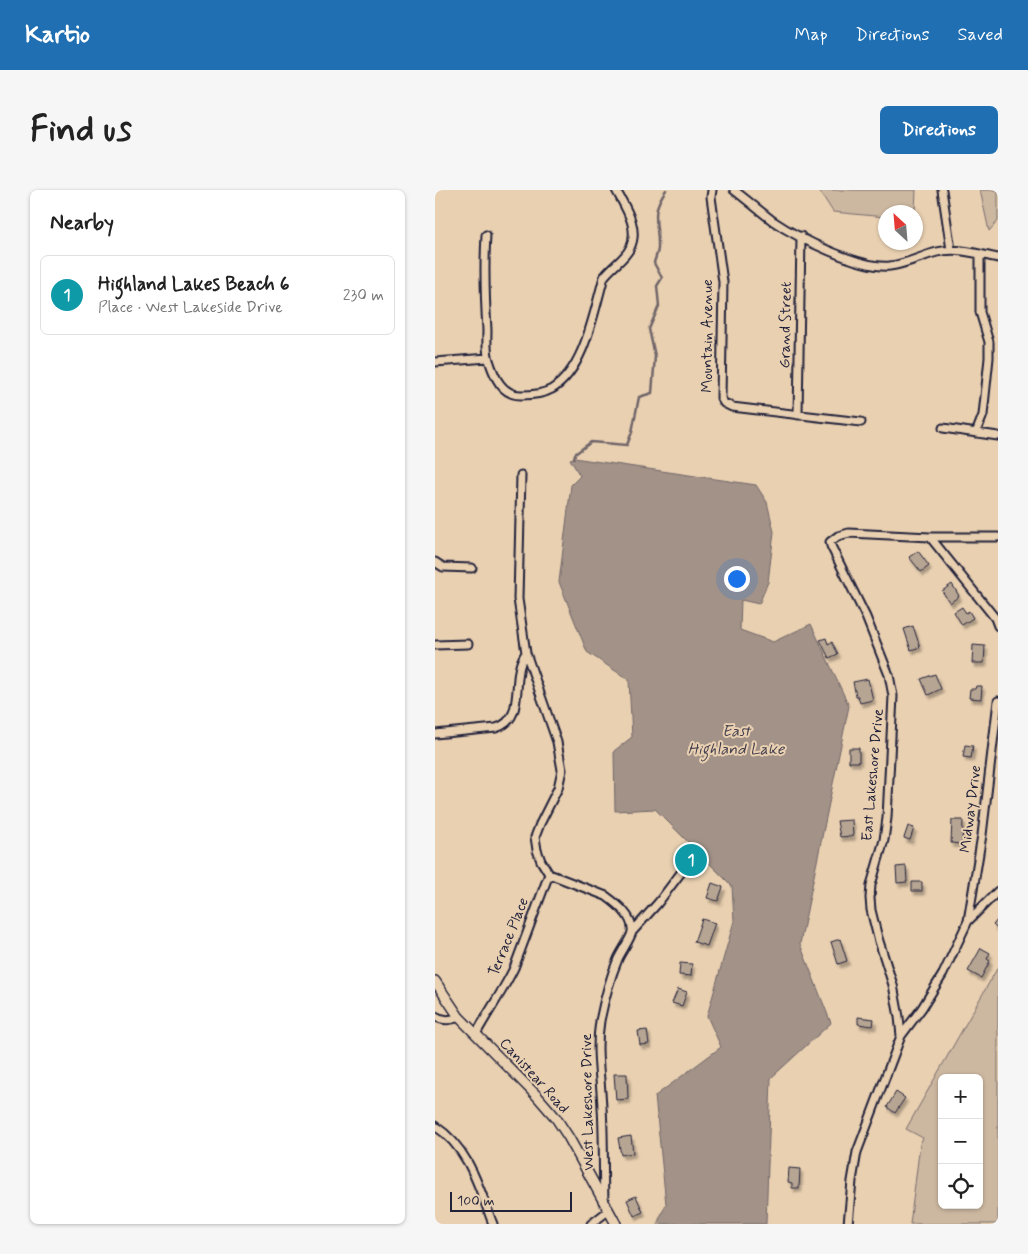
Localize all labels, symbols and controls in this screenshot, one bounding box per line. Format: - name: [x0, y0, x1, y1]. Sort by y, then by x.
- text: Kartio: [25, 20, 90, 51]
- text: Map: [795, 23, 828, 47]
- text: Directions: [856, 23, 930, 47]
- text: Saved: [958, 23, 1003, 47]
- button: Directions: [880, 106, 998, 154]
- text: Find us: [30, 107, 132, 153]
- north arrow: [878, 205, 923, 250]
- text: Nearby: [50, 209, 114, 237]
- text: Highland Lakes Beach 6: [98, 272, 289, 297]
- street label: Mountain Avenue: [698, 279, 718, 393]
- street label: Grand Street: [775, 281, 797, 369]
- text: 1: [63, 285, 71, 306]
- text: 230 m: [343, 285, 384, 306]
- text: Place · West Lakeside Drive: [98, 297, 283, 318]
- your location: [724, 566, 750, 592]
- street label: East Lakeshore Drive: [857, 708, 889, 842]
- water label: East Highland Lake: [688, 721, 785, 762]
- street label: Midway Drive: [956, 764, 986, 854]
- pin: 1: [675, 841, 707, 879]
- street label: Terrace Place: [484, 894, 534, 979]
- street label: West Lakeshore Drive: [577, 1033, 599, 1171]
- street label: Canistear Road: [495, 1034, 573, 1118]
- map controls: [938, 1074, 983, 1209]
- button: +: [938, 1074, 983, 1119]
- button: −: [938, 1119, 983, 1164]
- button: locate: [938, 1164, 983, 1209]
- scale bar: [450, 1189, 573, 1212]
- text: 100 m: [457, 1192, 495, 1210]

